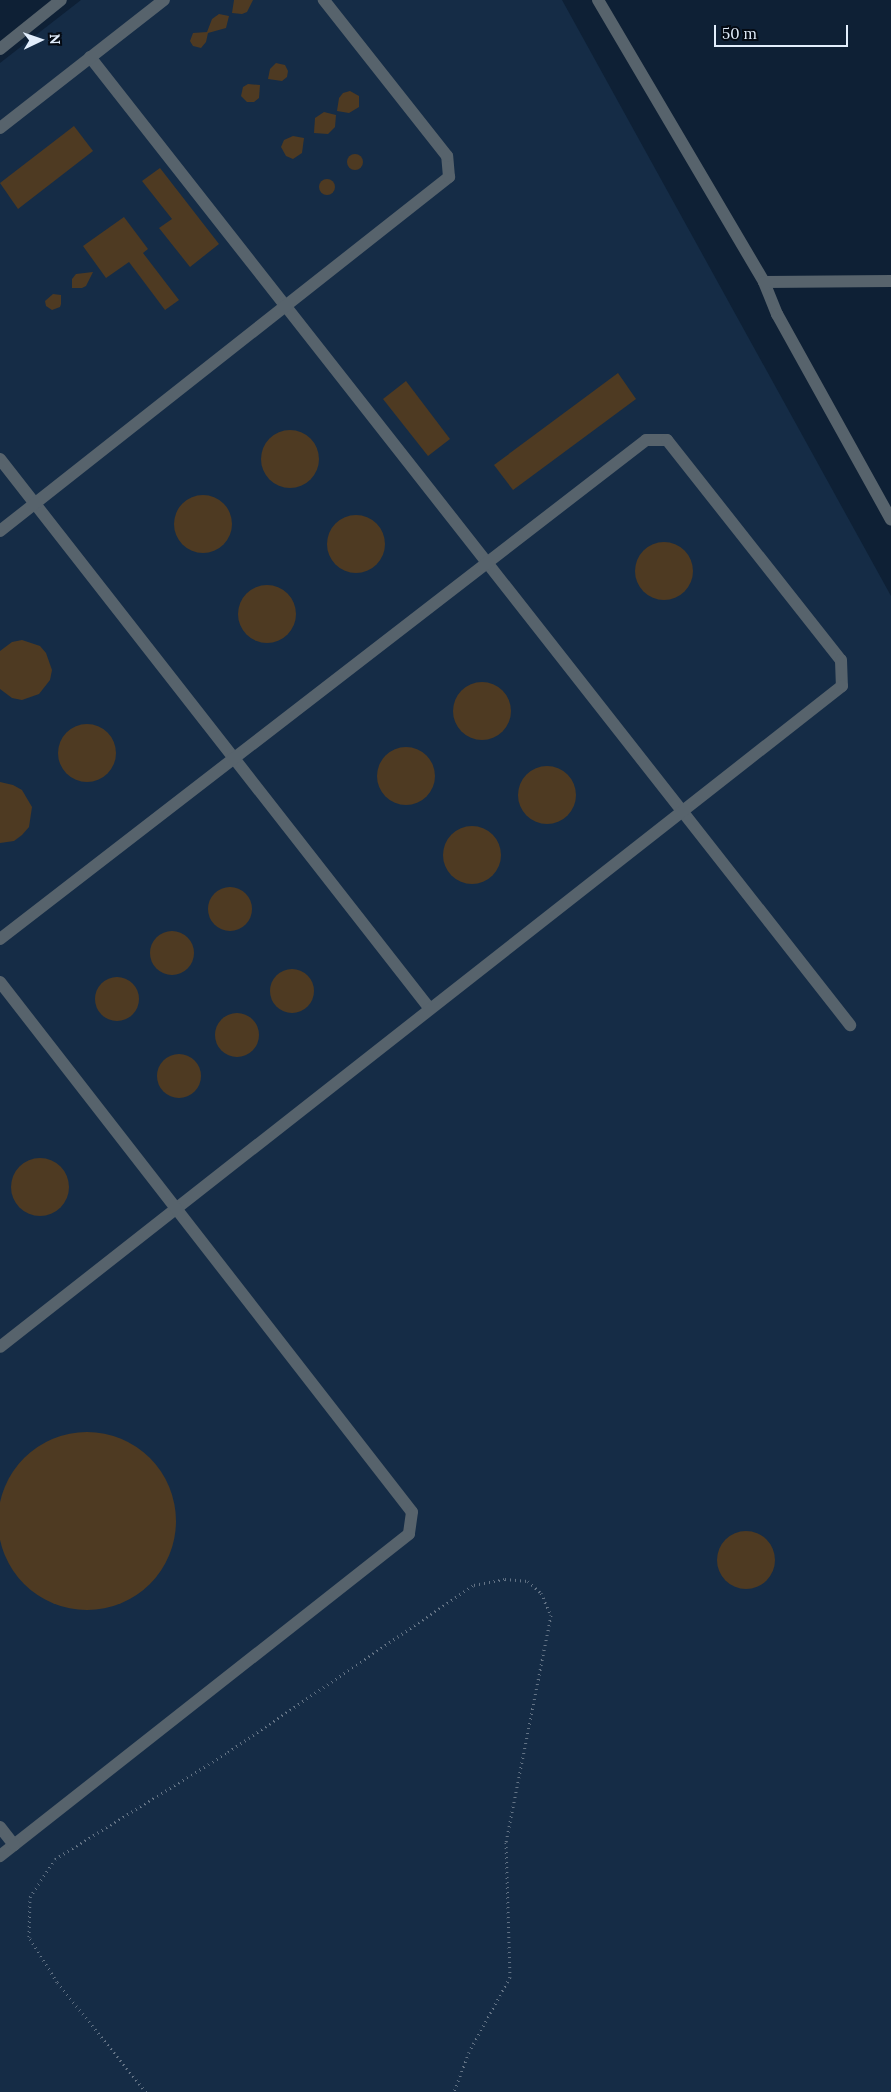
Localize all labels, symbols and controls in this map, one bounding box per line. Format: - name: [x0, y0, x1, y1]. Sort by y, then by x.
- north arrow: [15, 15, 65, 65]
- scale bar: [716, 15, 850, 47]
- text: 50 m: [722, 24, 757, 43]
- text: N: [46, 33, 64, 45]

